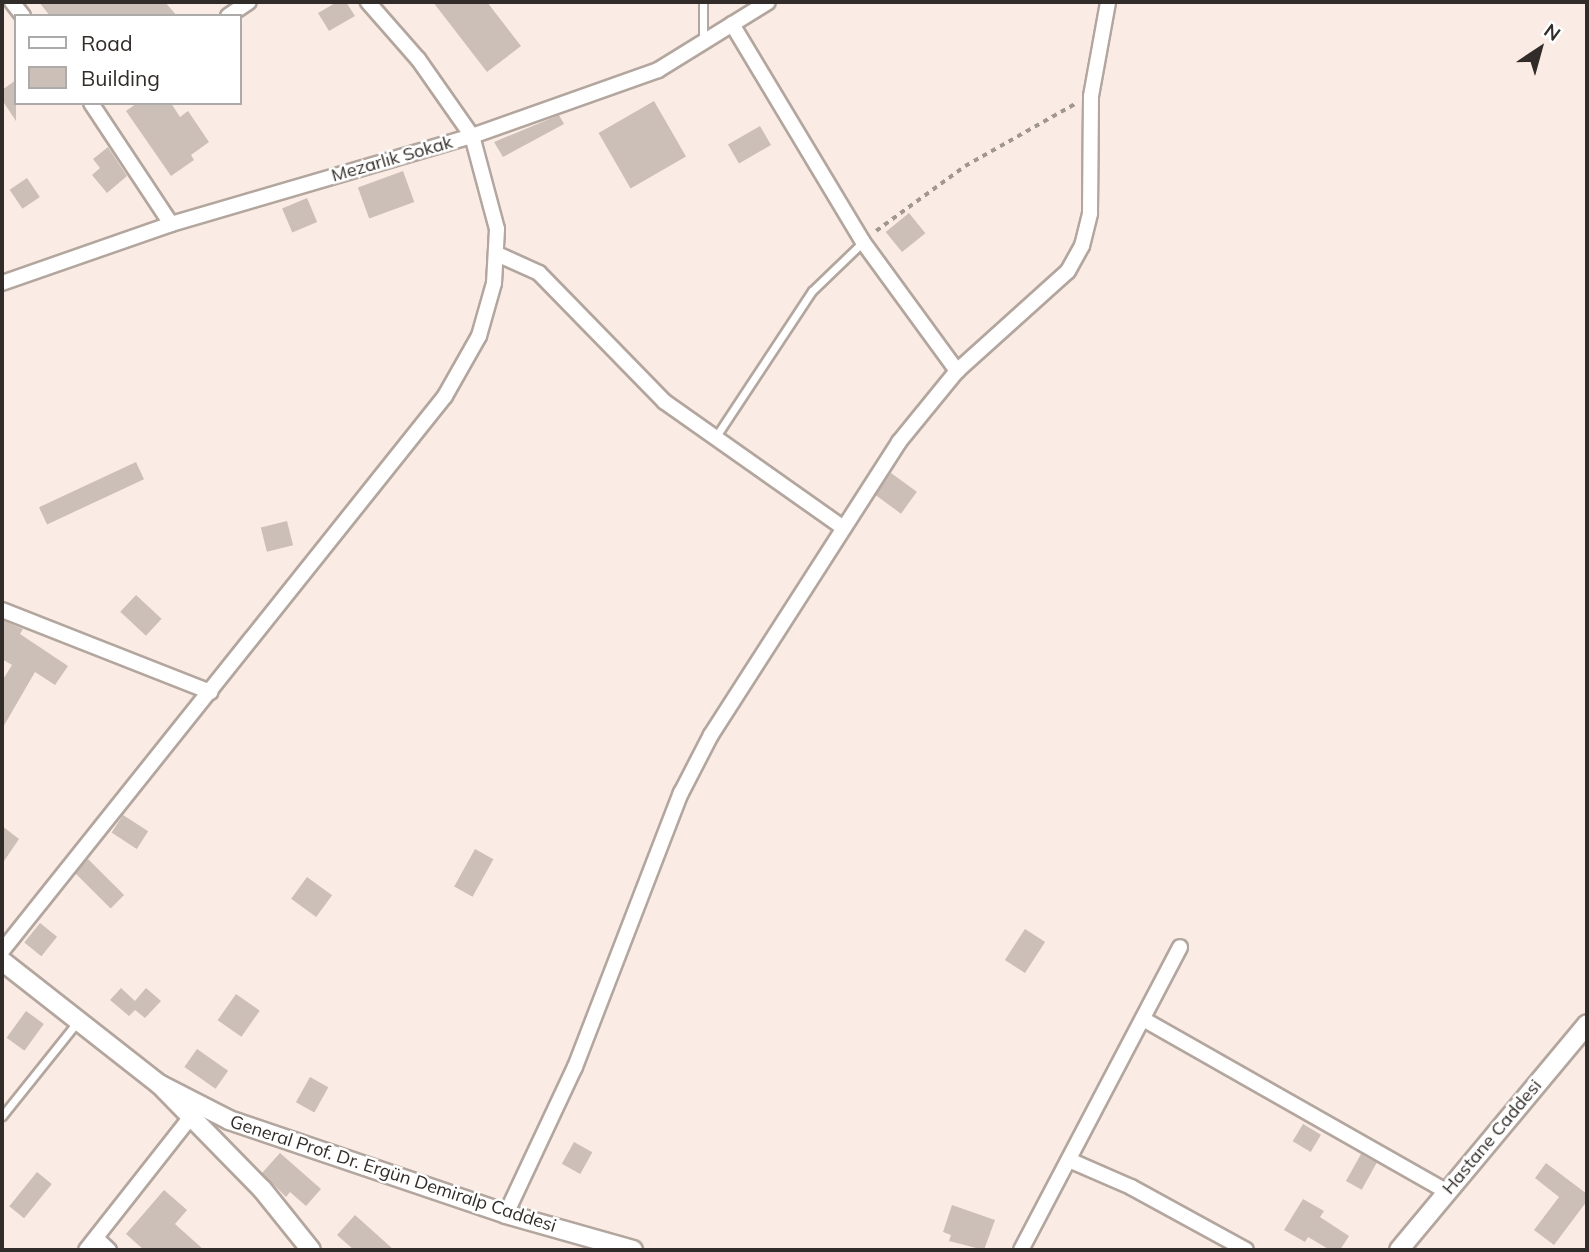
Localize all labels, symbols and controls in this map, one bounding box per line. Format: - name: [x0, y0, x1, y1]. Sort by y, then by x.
- legend: [14, 14, 242, 105]
- north arrow: [1505, 14, 1575, 84]
- text: N: [1539, 18, 1565, 46]
- text: Road: [81, 30, 132, 56]
- text: Building: [81, 65, 160, 91]
- street label: Mezarlık Sokak: [329, 131, 455, 187]
- street label: Hastane Caddesi: [1438, 1075, 1546, 1199]
- street label: General Prof. Dr. Ergün Demiralp Caddesi: [227, 1111, 559, 1237]

